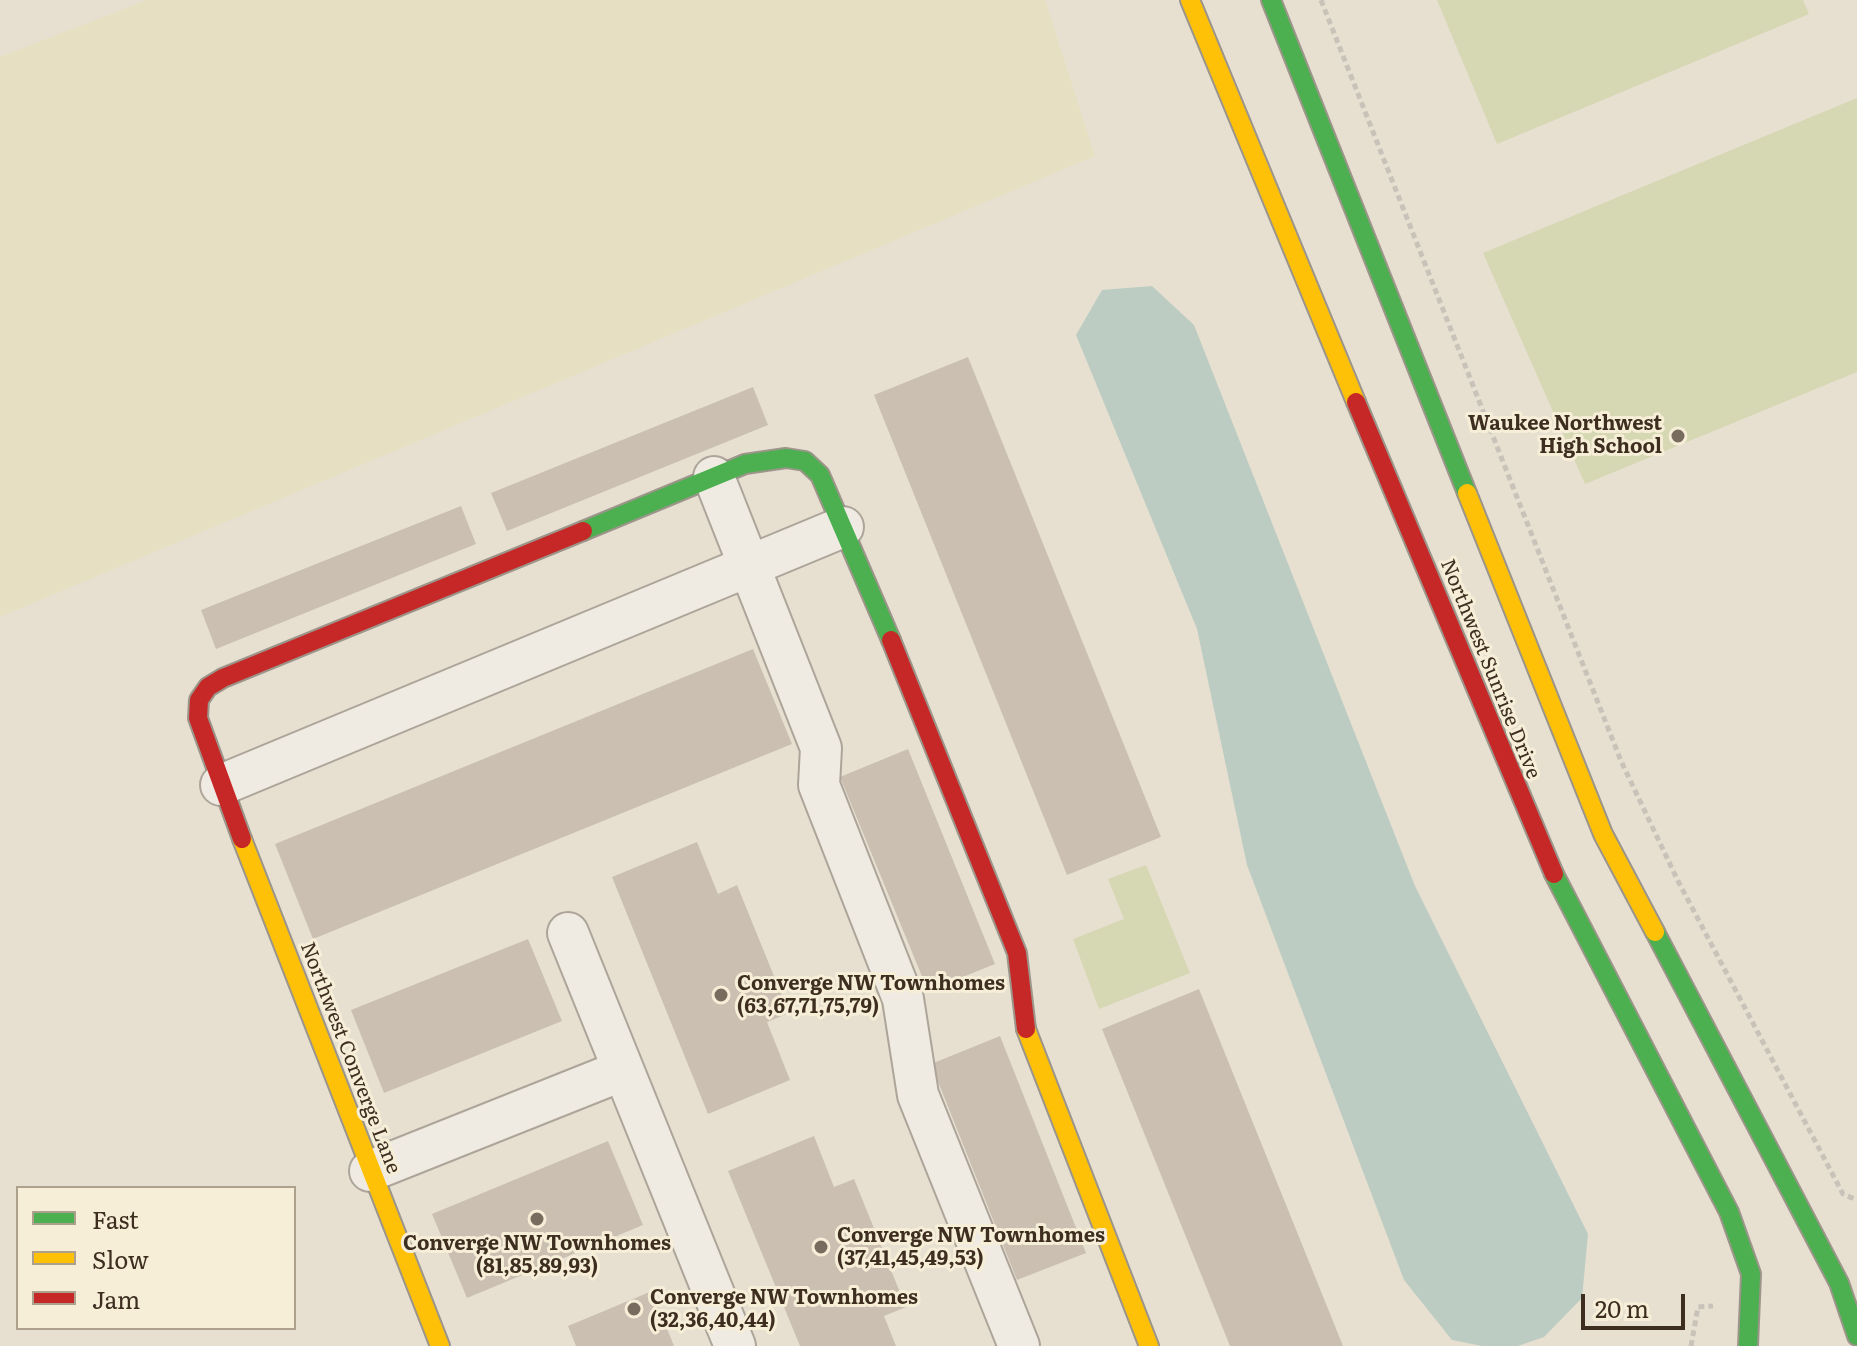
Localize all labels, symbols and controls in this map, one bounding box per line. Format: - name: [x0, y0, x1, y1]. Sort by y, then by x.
- place label: Waukee Northwest High School: [1468, 412, 1662, 459]
- marker: Waukee Northwest High School: [1669, 427, 1687, 445]
- street label: Northwest Sunrise Drive: [1435, 556, 1545, 782]
- street label: Northwest Converge Lane: [295, 939, 405, 1177]
- place label: Converge NW Townhomes (63,67,71,75,79): [737, 972, 1005, 1019]
- marker: Converge NW Townhomes (63,67,71,75,79): [712, 986, 730, 1004]
- legend: [16, 1186, 296, 1330]
- text: Fast: [92, 1201, 139, 1236]
- marker: Converge NW Townhomes (81,85,89,93): [528, 1210, 546, 1228]
- place label: Converge NW Townhomes (37,41,45,49,53): [837, 1224, 1105, 1271]
- place label: Converge NW Townhomes (81,85,89,93): [403, 1232, 671, 1279]
- marker: Converge NW Townhomes (37,41,45,49,53): [812, 1238, 830, 1256]
- text: Slow: [92, 1241, 149, 1276]
- scale bar: [1585, 1278, 1689, 1328]
- text: Jam: [92, 1281, 140, 1316]
- place label: Converge NW Townhomes (32,36,40,44): [650, 1286, 918, 1333]
- text: 20 m: [1595, 1290, 1649, 1325]
- marker: Converge NW Townhomes (32,36,40,44): [625, 1300, 643, 1318]

